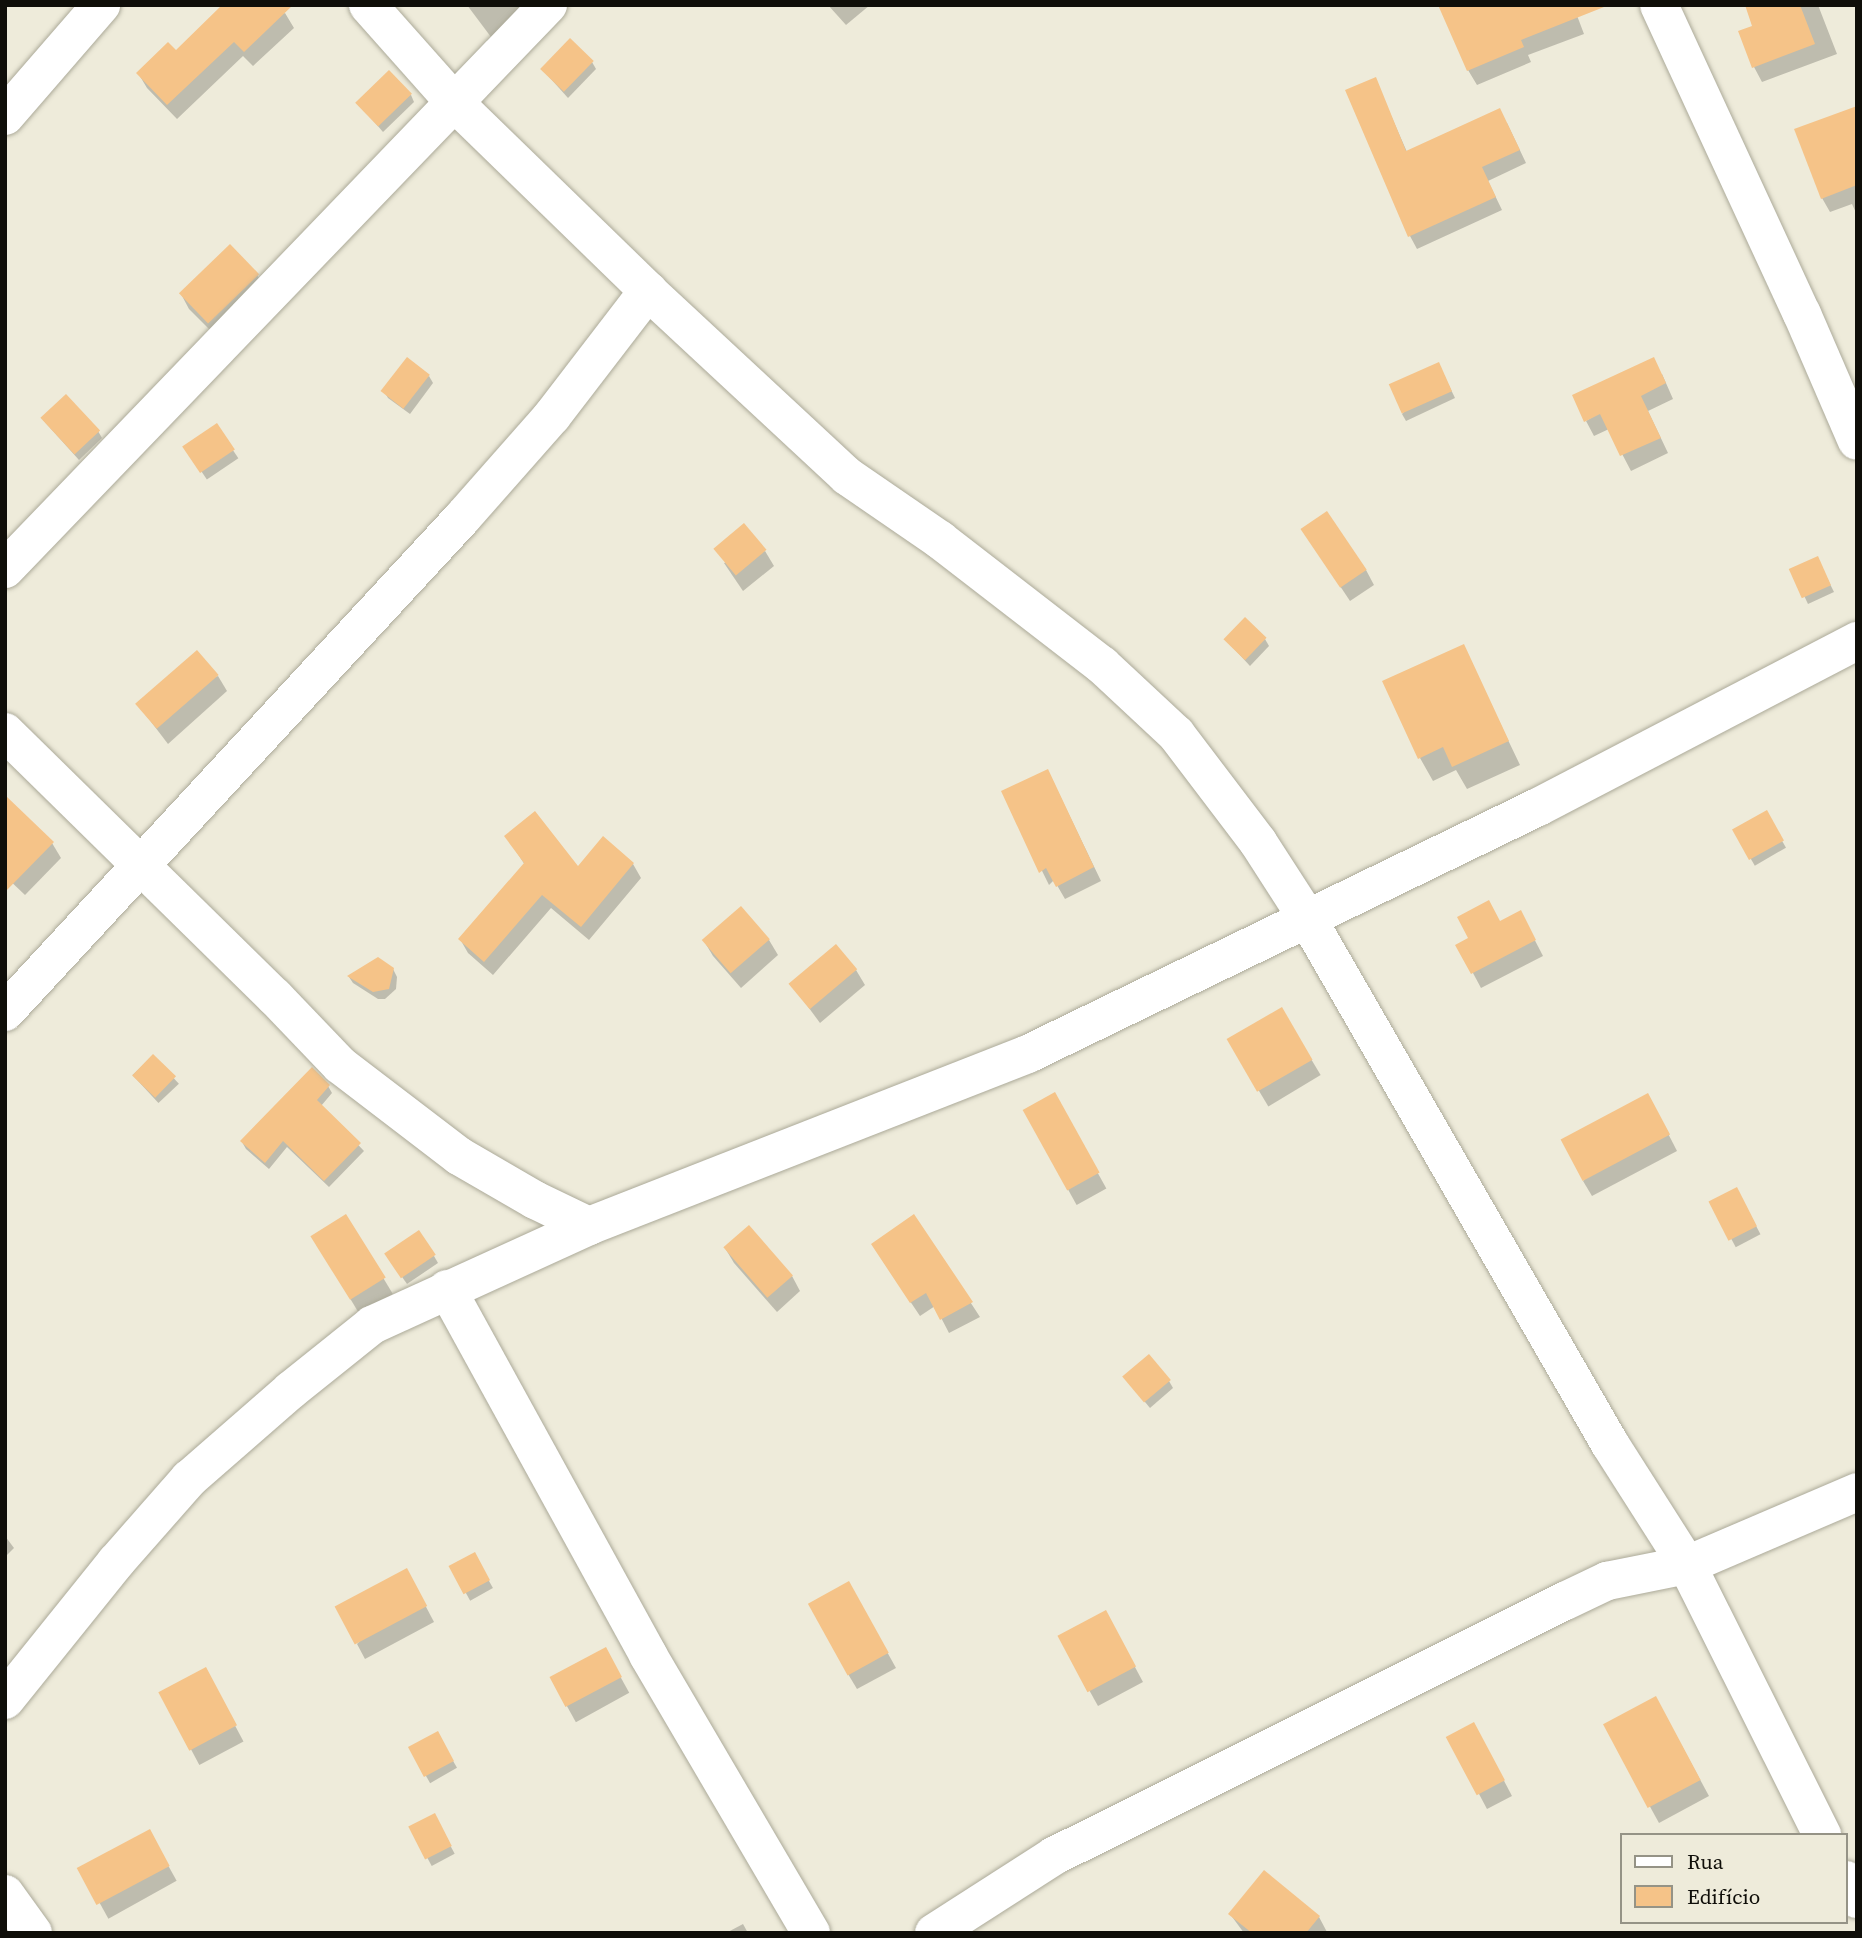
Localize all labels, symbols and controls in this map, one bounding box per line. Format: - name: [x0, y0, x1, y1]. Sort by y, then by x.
- legend: [1620, 1833, 1848, 1924]
- text: Rua: [1687, 1847, 1723, 1876]
- text: Edifício: [1687, 1882, 1760, 1911]

